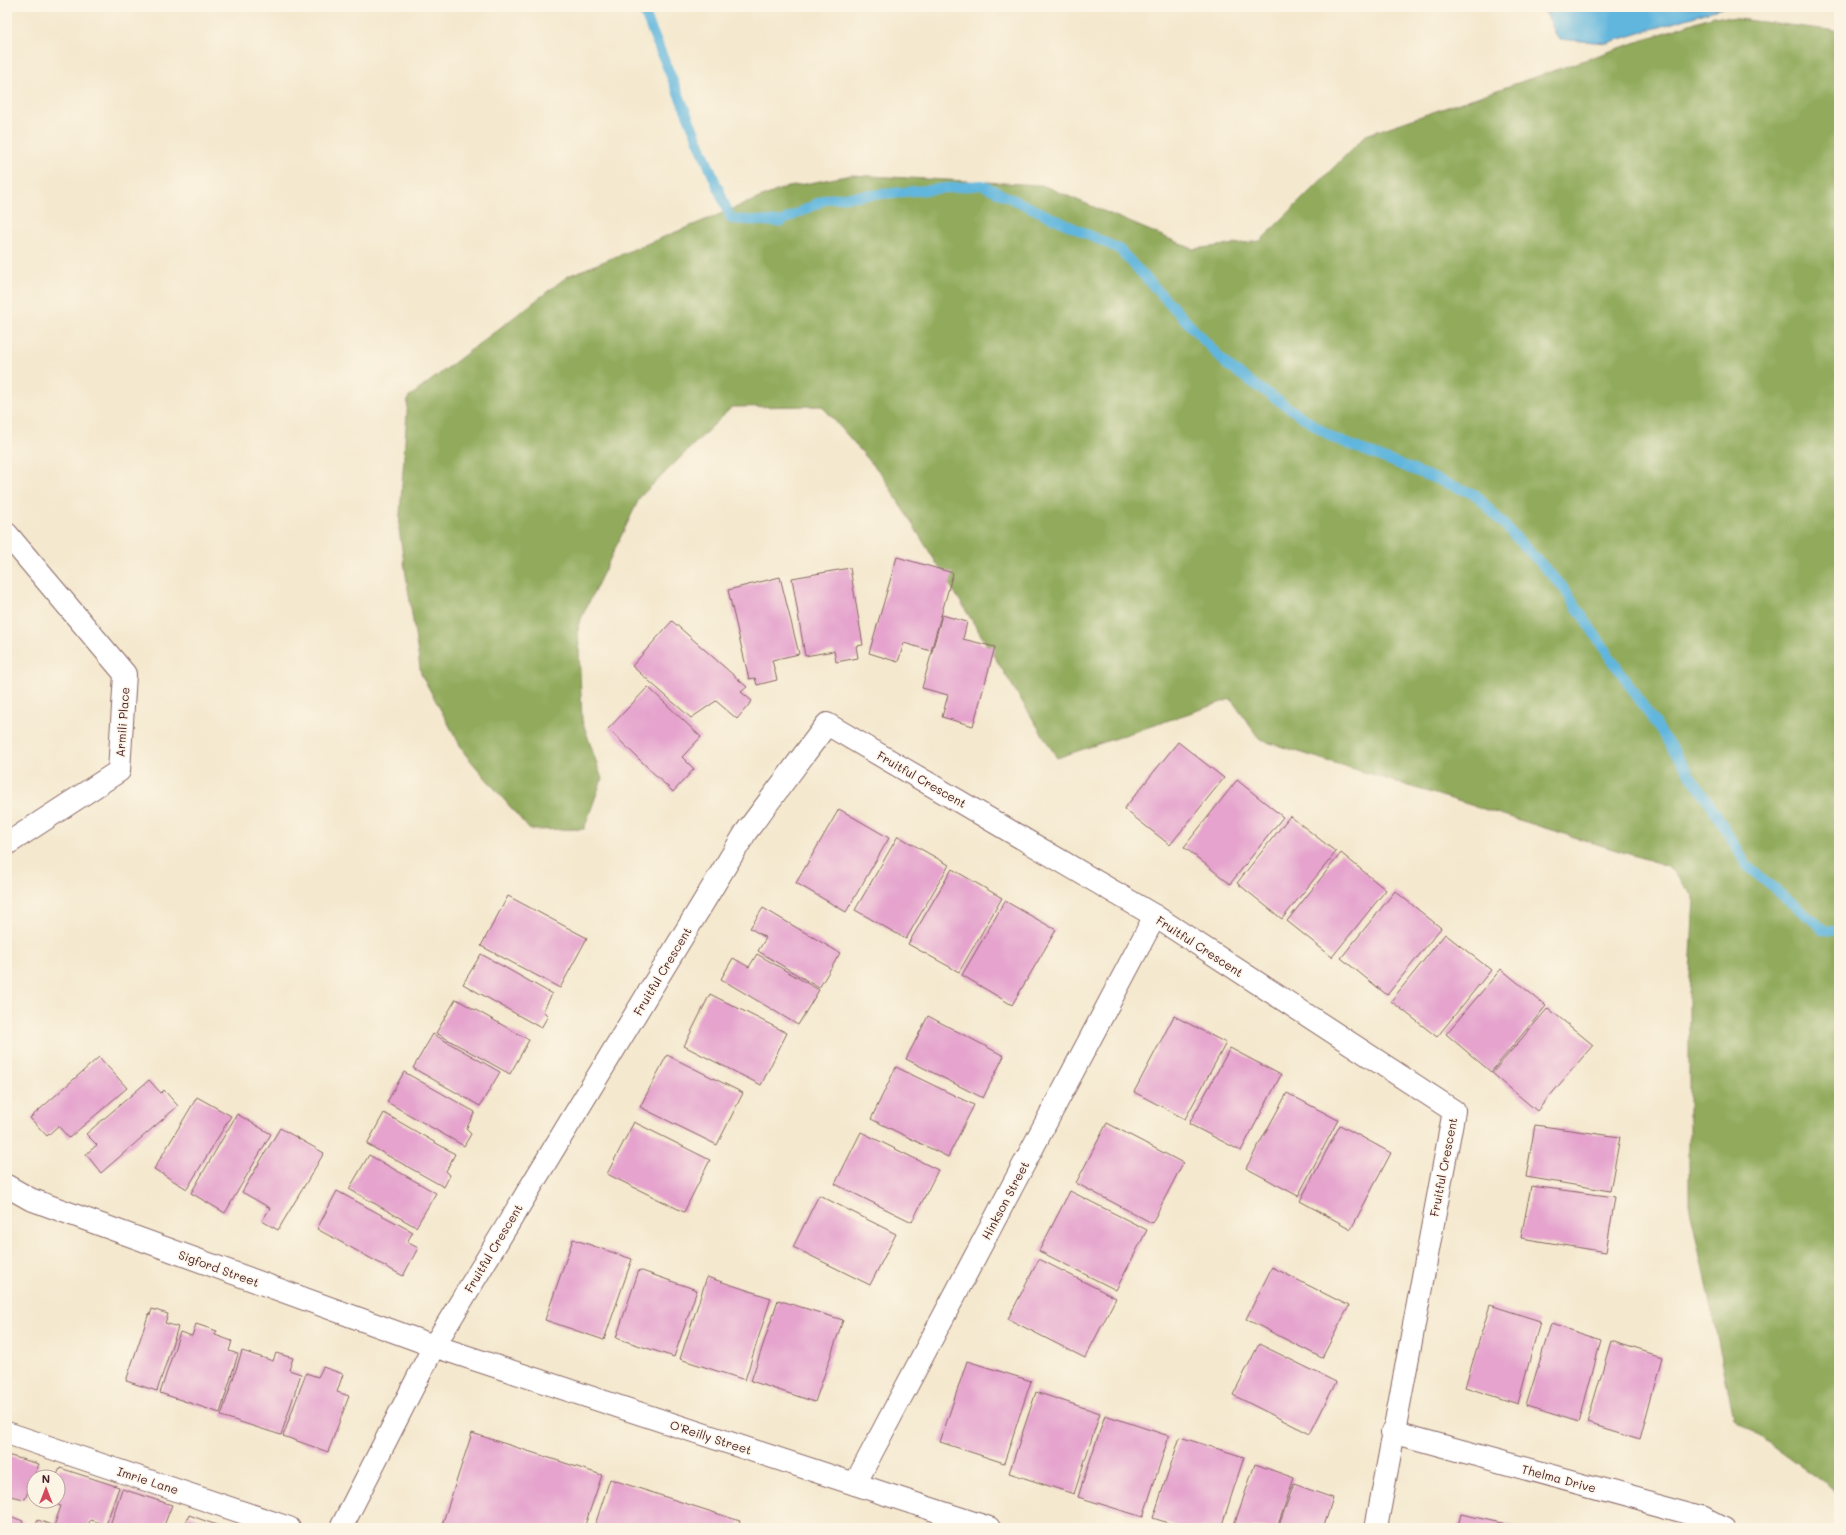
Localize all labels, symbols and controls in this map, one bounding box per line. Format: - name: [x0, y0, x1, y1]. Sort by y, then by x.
- street label: Armili Place: [112, 686, 132, 758]
- street label: Fruitful Crescent: [874, 747, 970, 811]
- street label: Fruitful Crescent: [1153, 912, 1247, 980]
- street label: Fruitful Crescent: [629, 924, 695, 1018]
- street label: Fruitful Crescent: [1426, 1116, 1460, 1218]
- street label: Hinkson Street: [978, 1158, 1032, 1242]
- street label: Fruitful Crescent: [460, 1201, 526, 1295]
- street label: Sigford Street: [176, 1246, 262, 1290]
- street label: O'Reilly Street: [668, 1416, 754, 1458]
- street label: Thelma Drive: [1520, 1460, 1598, 1496]
- street label: Imrie Lane: [115, 1463, 181, 1497]
- north arrow: [26, 1469, 66, 1509]
- text: N: [42, 1471, 50, 1486]

